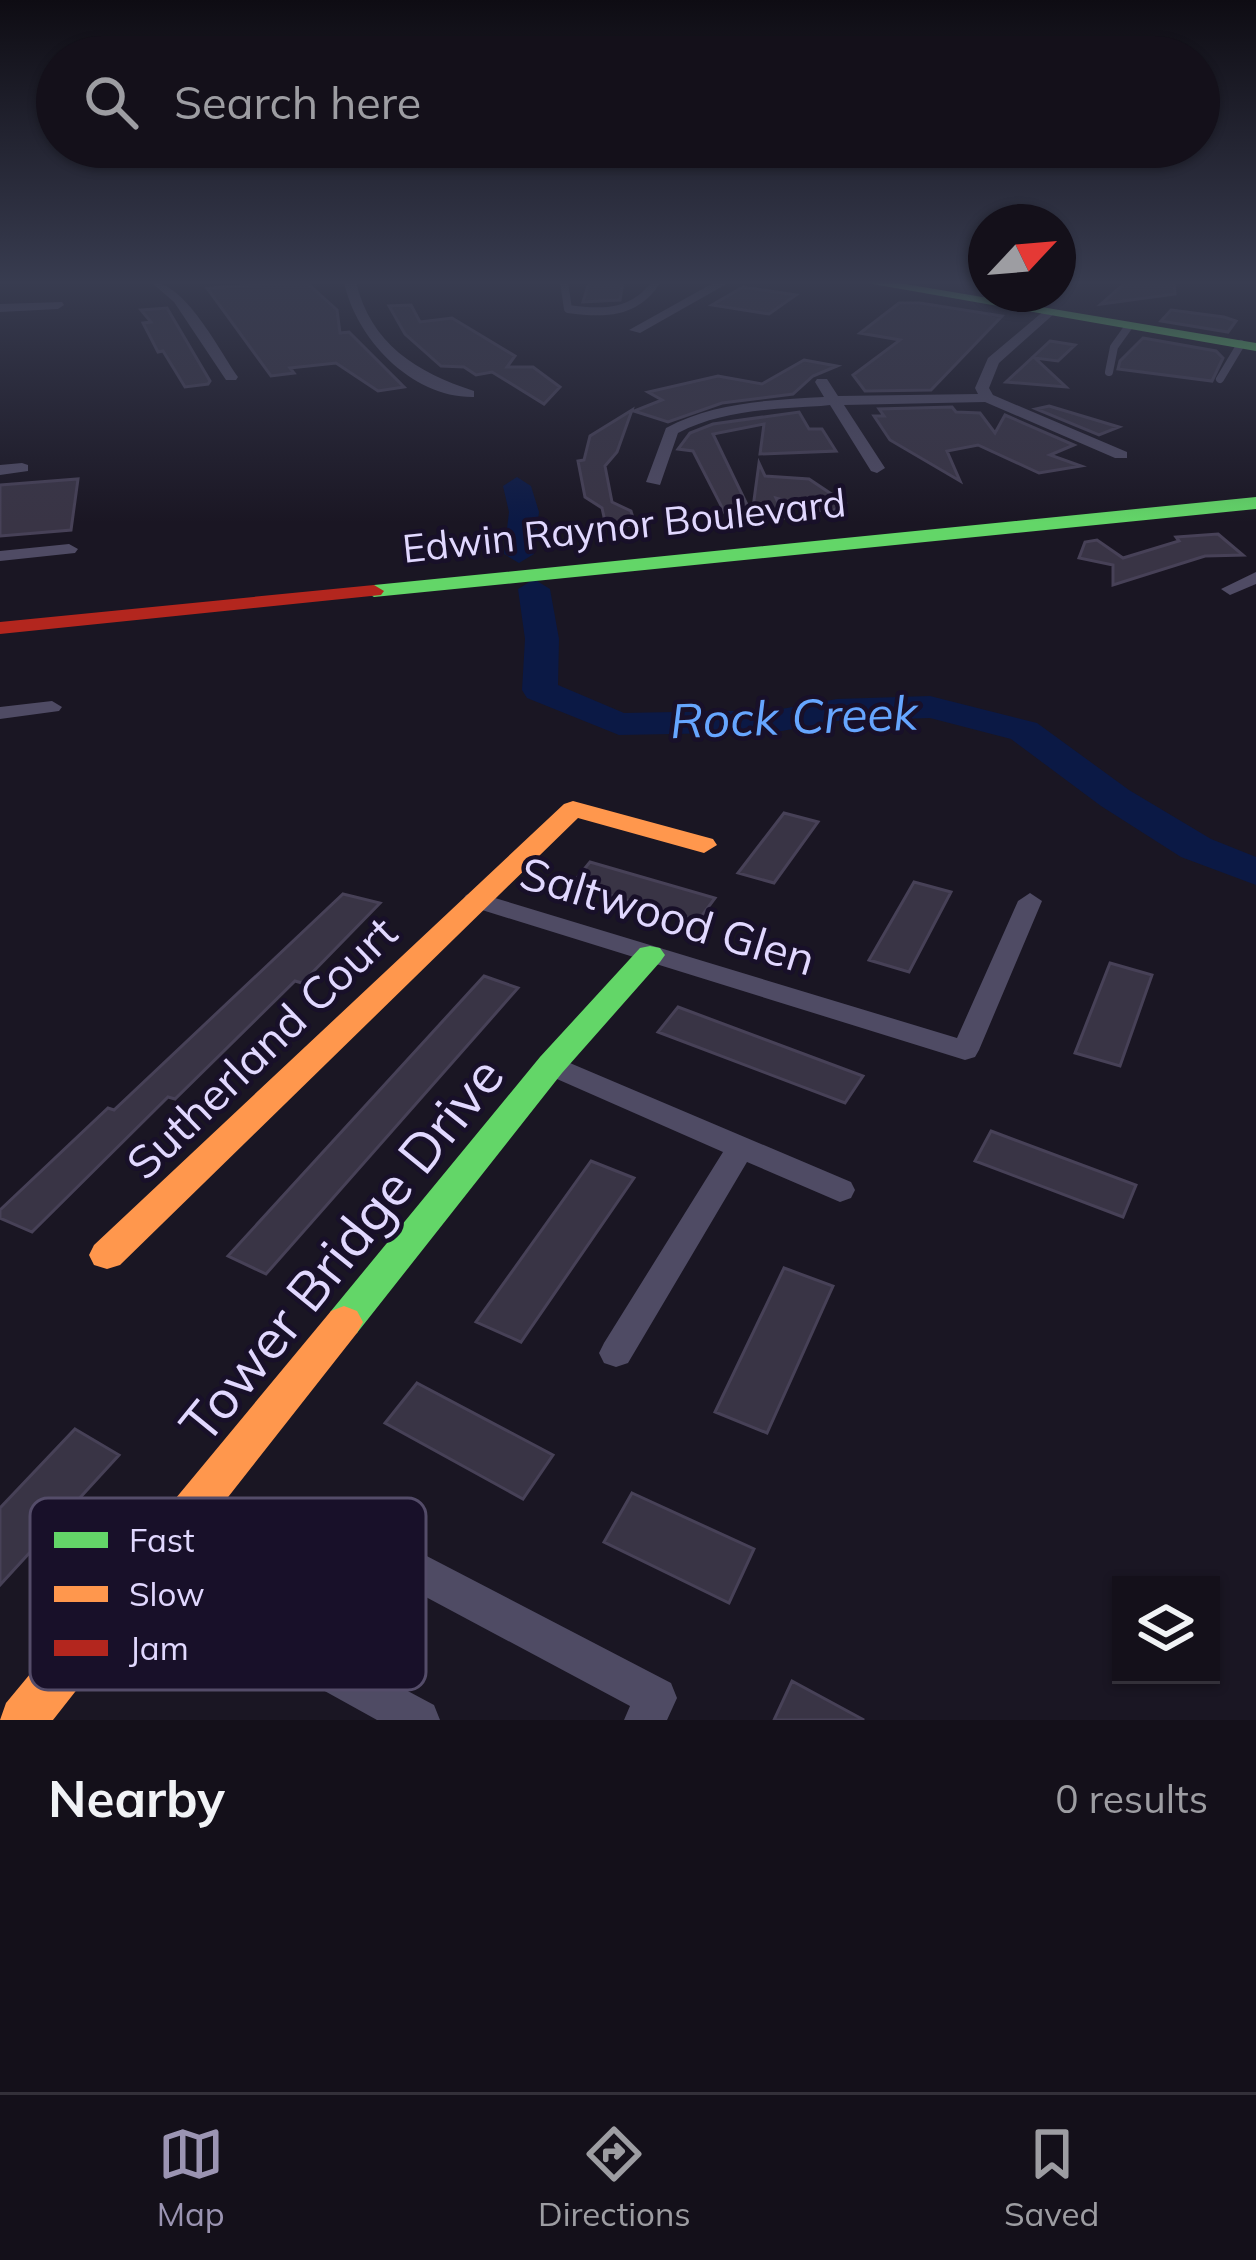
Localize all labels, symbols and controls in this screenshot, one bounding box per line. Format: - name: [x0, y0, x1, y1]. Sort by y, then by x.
- search box: [36, 36, 1220, 168]
- icon: search: [78, 69, 144, 135]
- text: Search here: [174, 74, 421, 130]
- north arrow: [968, 204, 1076, 312]
- street label: Edwin Raynor Boulevard: [400, 477, 848, 573]
- water label: Rock Creek: [669, 682, 920, 750]
- street label: Saltwood Glen: [514, 844, 822, 986]
- street label: Sutherland Court: [114, 904, 408, 1190]
- street label: Tower Bridge Drive: [165, 1042, 517, 1456]
- legend: [30, 1498, 426, 1690]
- text: Fast: [129, 1519, 194, 1560]
- text: Slow: [129, 1573, 205, 1614]
- map controls: [1112, 1576, 1220, 1684]
- button: layers: [1112, 1576, 1220, 1684]
- text: Jam: [129, 1627, 189, 1668]
- text: Nearby: [48, 1766, 225, 1830]
- text: 0 results: [1055, 1774, 1208, 1823]
- tab: Map: [157, 2121, 225, 2234]
- tab: Directions: [538, 2121, 691, 2234]
- tab: Saved: [1004, 2121, 1099, 2234]

